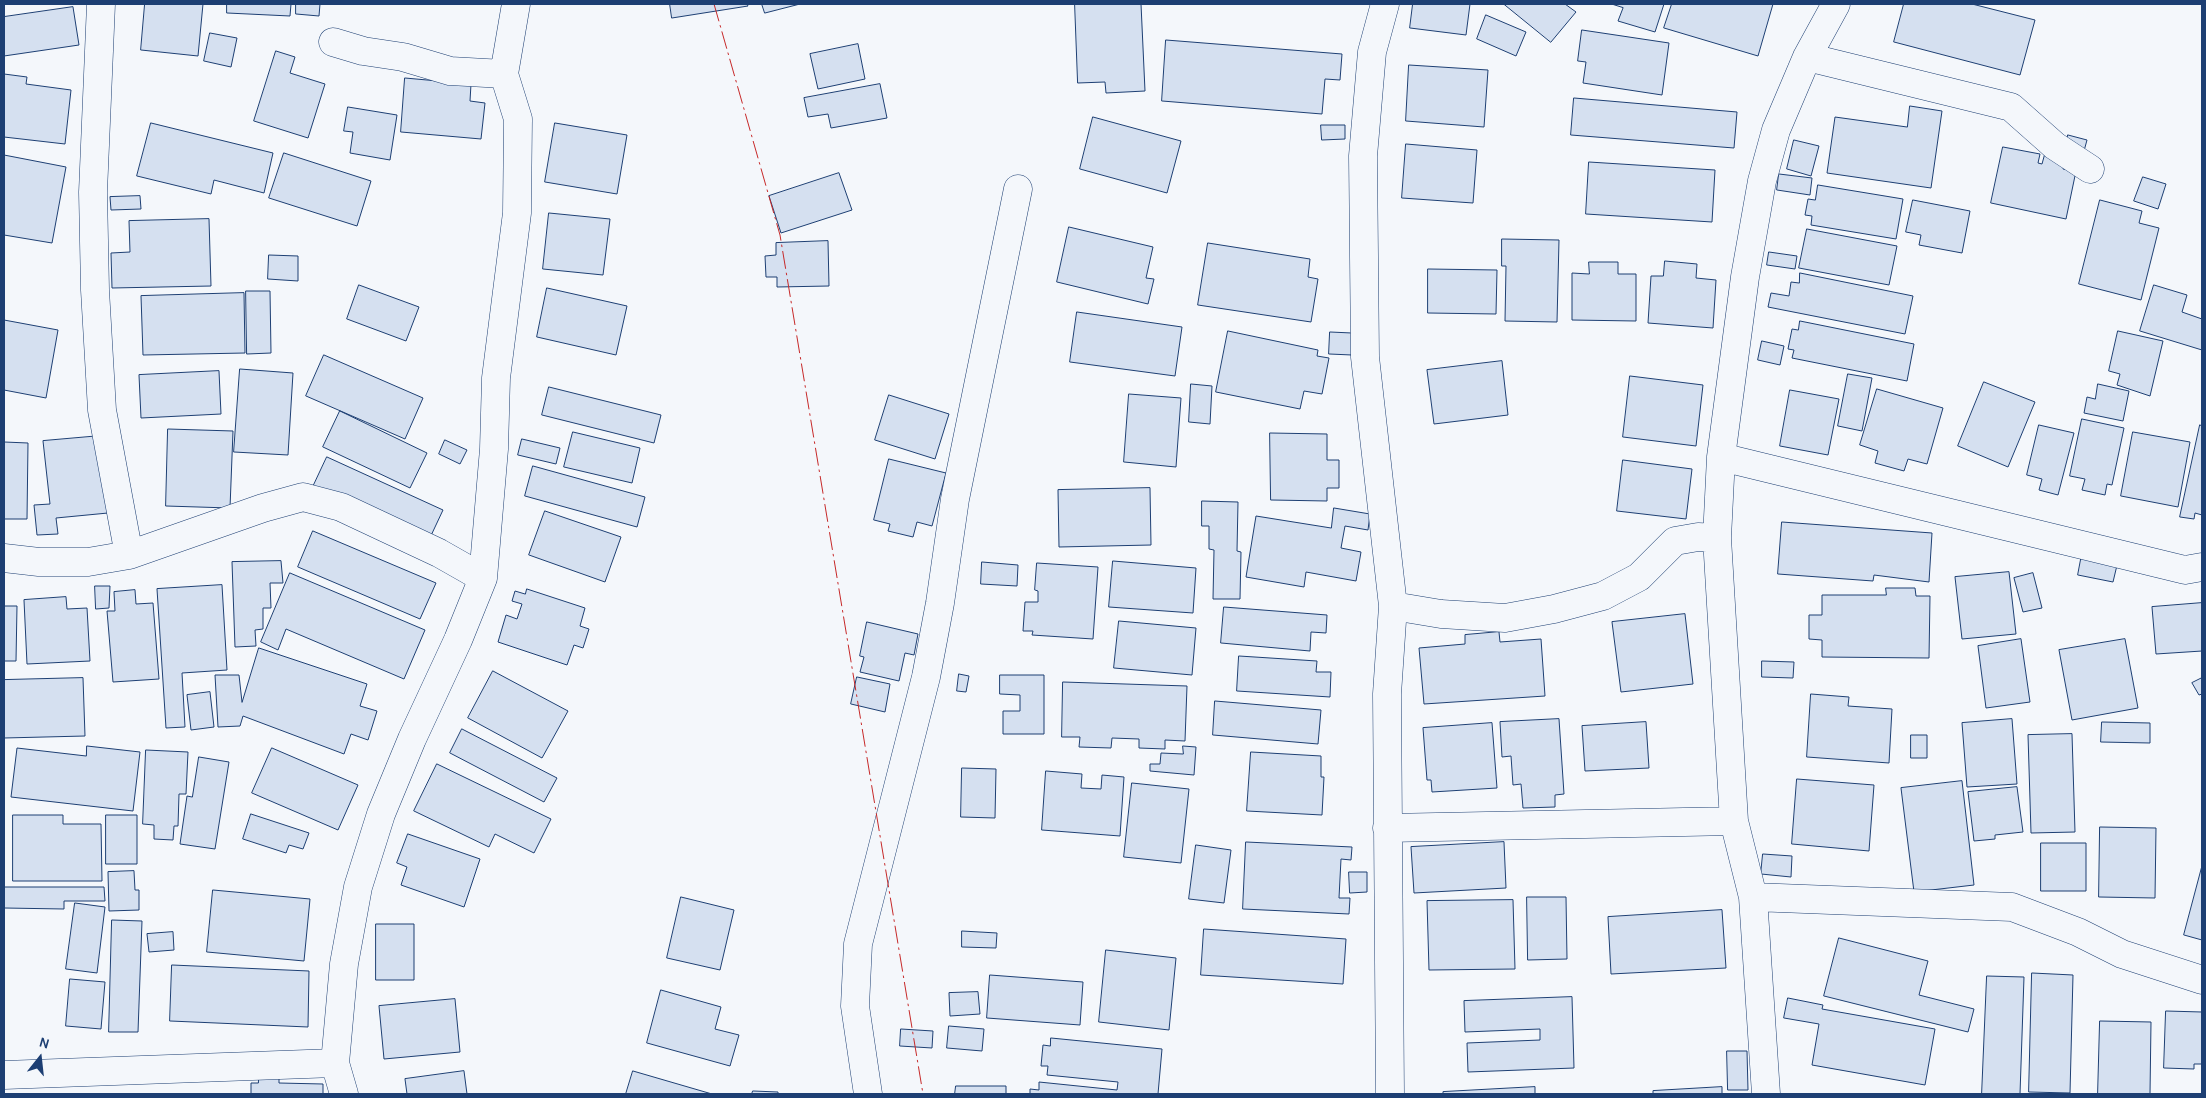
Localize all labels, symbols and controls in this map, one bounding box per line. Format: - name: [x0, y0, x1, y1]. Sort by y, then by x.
- north arrow: [15, 1033, 65, 1083]
- text: N: [37, 1034, 51, 1053]

